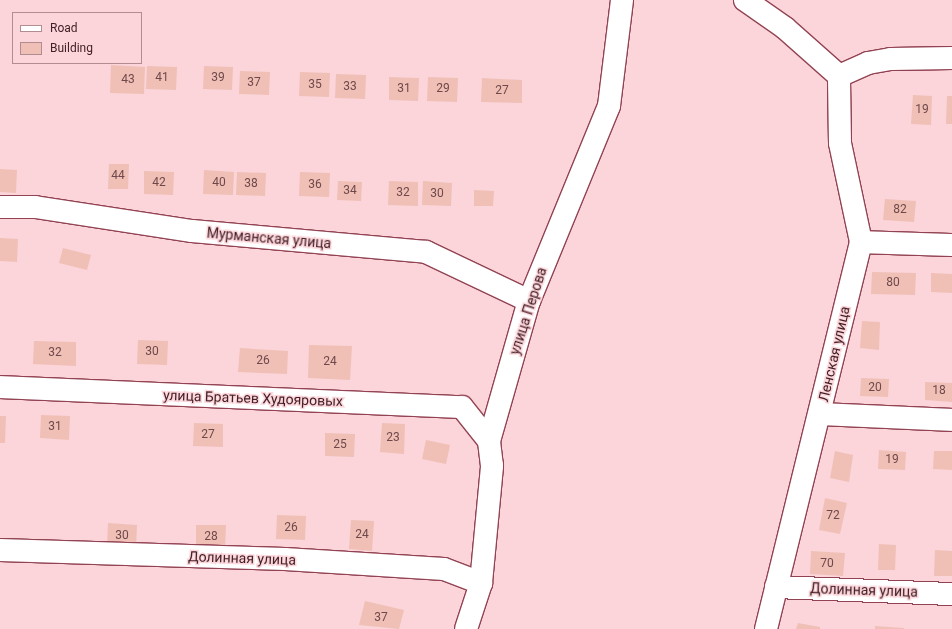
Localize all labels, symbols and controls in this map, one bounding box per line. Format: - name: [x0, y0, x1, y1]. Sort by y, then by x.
- legend: [12, 12, 142, 64]
- text: Road: [50, 21, 78, 35]
- text: Building: [50, 41, 93, 55]
- house number: 41: [155, 71, 169, 85]
- house number: 39: [211, 71, 225, 85]
- house number: 43: [121, 73, 135, 87]
- house number: 37: [247, 76, 261, 90]
- house number: 35: [308, 78, 322, 92]
- house number: 33: [343, 80, 357, 94]
- house number: 31: [397, 82, 411, 96]
- house number: 29: [436, 82, 450, 96]
- house number: 27: [495, 84, 509, 98]
- house number: 19: [915, 103, 929, 117]
- house number: 44: [111, 169, 125, 183]
- house number: 42: [152, 176, 166, 190]
- house number: 40: [212, 176, 226, 190]
- house number: 38: [244, 177, 258, 191]
- house number: 36: [308, 178, 322, 192]
- house number: 34: [343, 184, 357, 198]
- house number: 32: [396, 186, 410, 200]
- house number: 30: [430, 187, 444, 201]
- house number: 82: [893, 203, 907, 217]
- street label: Мурманская улица: [206, 224, 332, 252]
- street label: улица Перова: [506, 265, 550, 357]
- house number: 80: [886, 276, 900, 290]
- street label: Ленская улица: [815, 305, 853, 403]
- house number: 30: [145, 345, 159, 359]
- house number: 32: [48, 346, 62, 360]
- house number: 26: [256, 354, 270, 368]
- house number: 24: [323, 355, 337, 369]
- house number: 20: [868, 381, 882, 395]
- house number: 18: [932, 384, 946, 398]
- street label: улица Братьев Худояровых: [163, 386, 343, 410]
- house number: 31: [48, 420, 62, 434]
- house number: 27: [201, 428, 215, 442]
- house number: 23: [386, 431, 400, 445]
- house number: 25: [333, 438, 347, 452]
- house number: 19: [885, 453, 899, 467]
- house number: 72: [826, 509, 840, 523]
- house number: 26: [284, 521, 298, 535]
- house number: 24: [355, 528, 369, 542]
- house number: 30: [115, 529, 129, 543]
- house number: 28: [204, 530, 218, 544]
- street label: Долинная улица: [188, 548, 296, 568]
- house number: 70: [820, 557, 834, 571]
- street label: Долинная улица: [810, 580, 918, 600]
- house number: 37: [374, 611, 388, 625]

